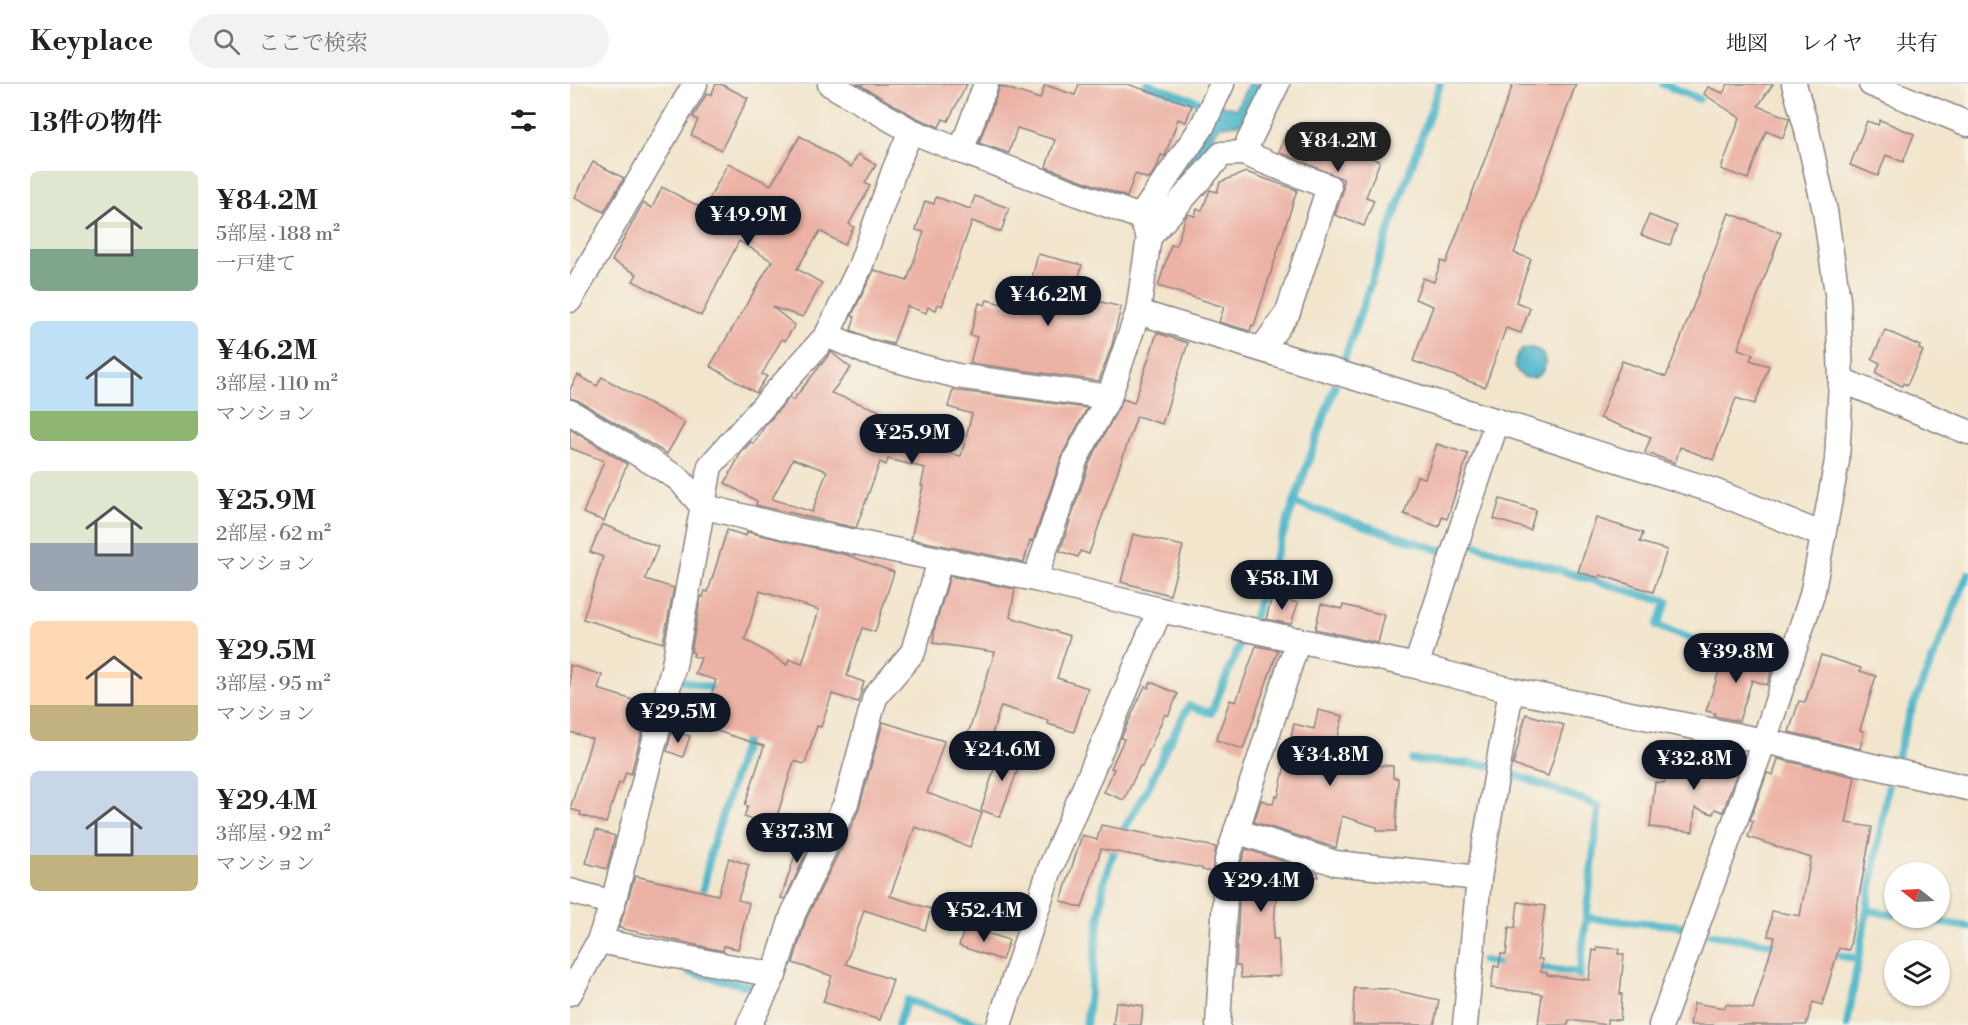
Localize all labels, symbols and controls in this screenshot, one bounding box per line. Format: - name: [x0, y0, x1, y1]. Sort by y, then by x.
- search box: [189, 14, 609, 68]
- text: Keyplace: [30, 24, 153, 59]
- icon: search: [210, 25, 243, 58]
- text: ここで検索: [258, 30, 368, 57]
- text: 地図: [1726, 31, 1768, 57]
- text: レイヤ: [1801, 31, 1863, 57]
- text: 共有: [1896, 31, 1938, 57]
- icon: filters: [507, 104, 540, 137]
- text: 13件の物件: [30, 107, 162, 139]
- pin: ¥84.2M: [1289, 122, 1387, 173]
- text: ¥84.2M: [1299, 129, 1377, 154]
- text: ¥84.2M: [216, 185, 318, 217]
- icon: home: [78, 195, 150, 267]
- pin: ¥49.9M: [699, 196, 797, 247]
- text: ¥49.9M: [709, 203, 787, 228]
- text: 5部屋 · 188 m²: [216, 222, 340, 247]
- text: 一戸建て: [216, 252, 296, 277]
- pin: ¥46.2M: [999, 276, 1097, 327]
- text: ¥46.2M: [1009, 283, 1087, 308]
- text: ¥46.2M: [216, 335, 317, 367]
- icon: home: [78, 345, 150, 417]
- text: 3部屋 · 110 m²: [216, 372, 338, 397]
- text: マンション: [216, 402, 315, 427]
- pin: ¥25.9M: [863, 414, 961, 465]
- text: ¥25.9M: [874, 421, 950, 446]
- text: ¥25.9M: [216, 485, 316, 517]
- icon: home: [78, 495, 150, 567]
- text: 2部屋 · 62 m²: [216, 522, 331, 547]
- text: マンション: [216, 552, 315, 577]
- pin: ¥58.1M: [1233, 560, 1331, 611]
- text: ¥58.1M: [1245, 567, 1319, 592]
- pin: ¥39.8M: [1687, 633, 1785, 684]
- text: ¥29.5M: [216, 635, 316, 667]
- text: ¥39.8M: [1698, 640, 1774, 665]
- icon: home: [78, 645, 150, 717]
- text: 3部屋 · 95 m²: [216, 672, 330, 697]
- pin: ¥29.5M: [629, 693, 727, 744]
- text: ¥29.5M: [640, 700, 716, 725]
- text: マンション: [216, 702, 315, 727]
- pin: ¥24.6M: [953, 731, 1051, 782]
- pin: ¥34.8M: [1281, 736, 1379, 787]
- text: ¥24.6M: [963, 738, 1041, 763]
- pin: ¥32.8M: [1645, 740, 1743, 791]
- text: ¥34.8M: [1291, 743, 1369, 768]
- text: ¥32.8M: [1656, 747, 1732, 772]
- text: ¥29.4M: [216, 785, 317, 817]
- icon: home: [78, 795, 150, 867]
- pin: ¥37.3M: [748, 813, 846, 864]
- text: ¥37.3M: [760, 820, 834, 845]
- text: 3部屋 · 92 m²: [216, 822, 331, 847]
- text: マンション: [216, 852, 315, 877]
- pin: ¥29.4M: [1212, 862, 1310, 913]
- north arrow: [1884, 862, 1950, 928]
- map controls: [1884, 862, 1950, 1006]
- text: ¥29.4M: [1222, 869, 1300, 894]
- pin: ¥52.4M: [935, 892, 1033, 943]
- text: ¥52.4M: [945, 899, 1023, 924]
- button: layers: [1884, 940, 1950, 1006]

